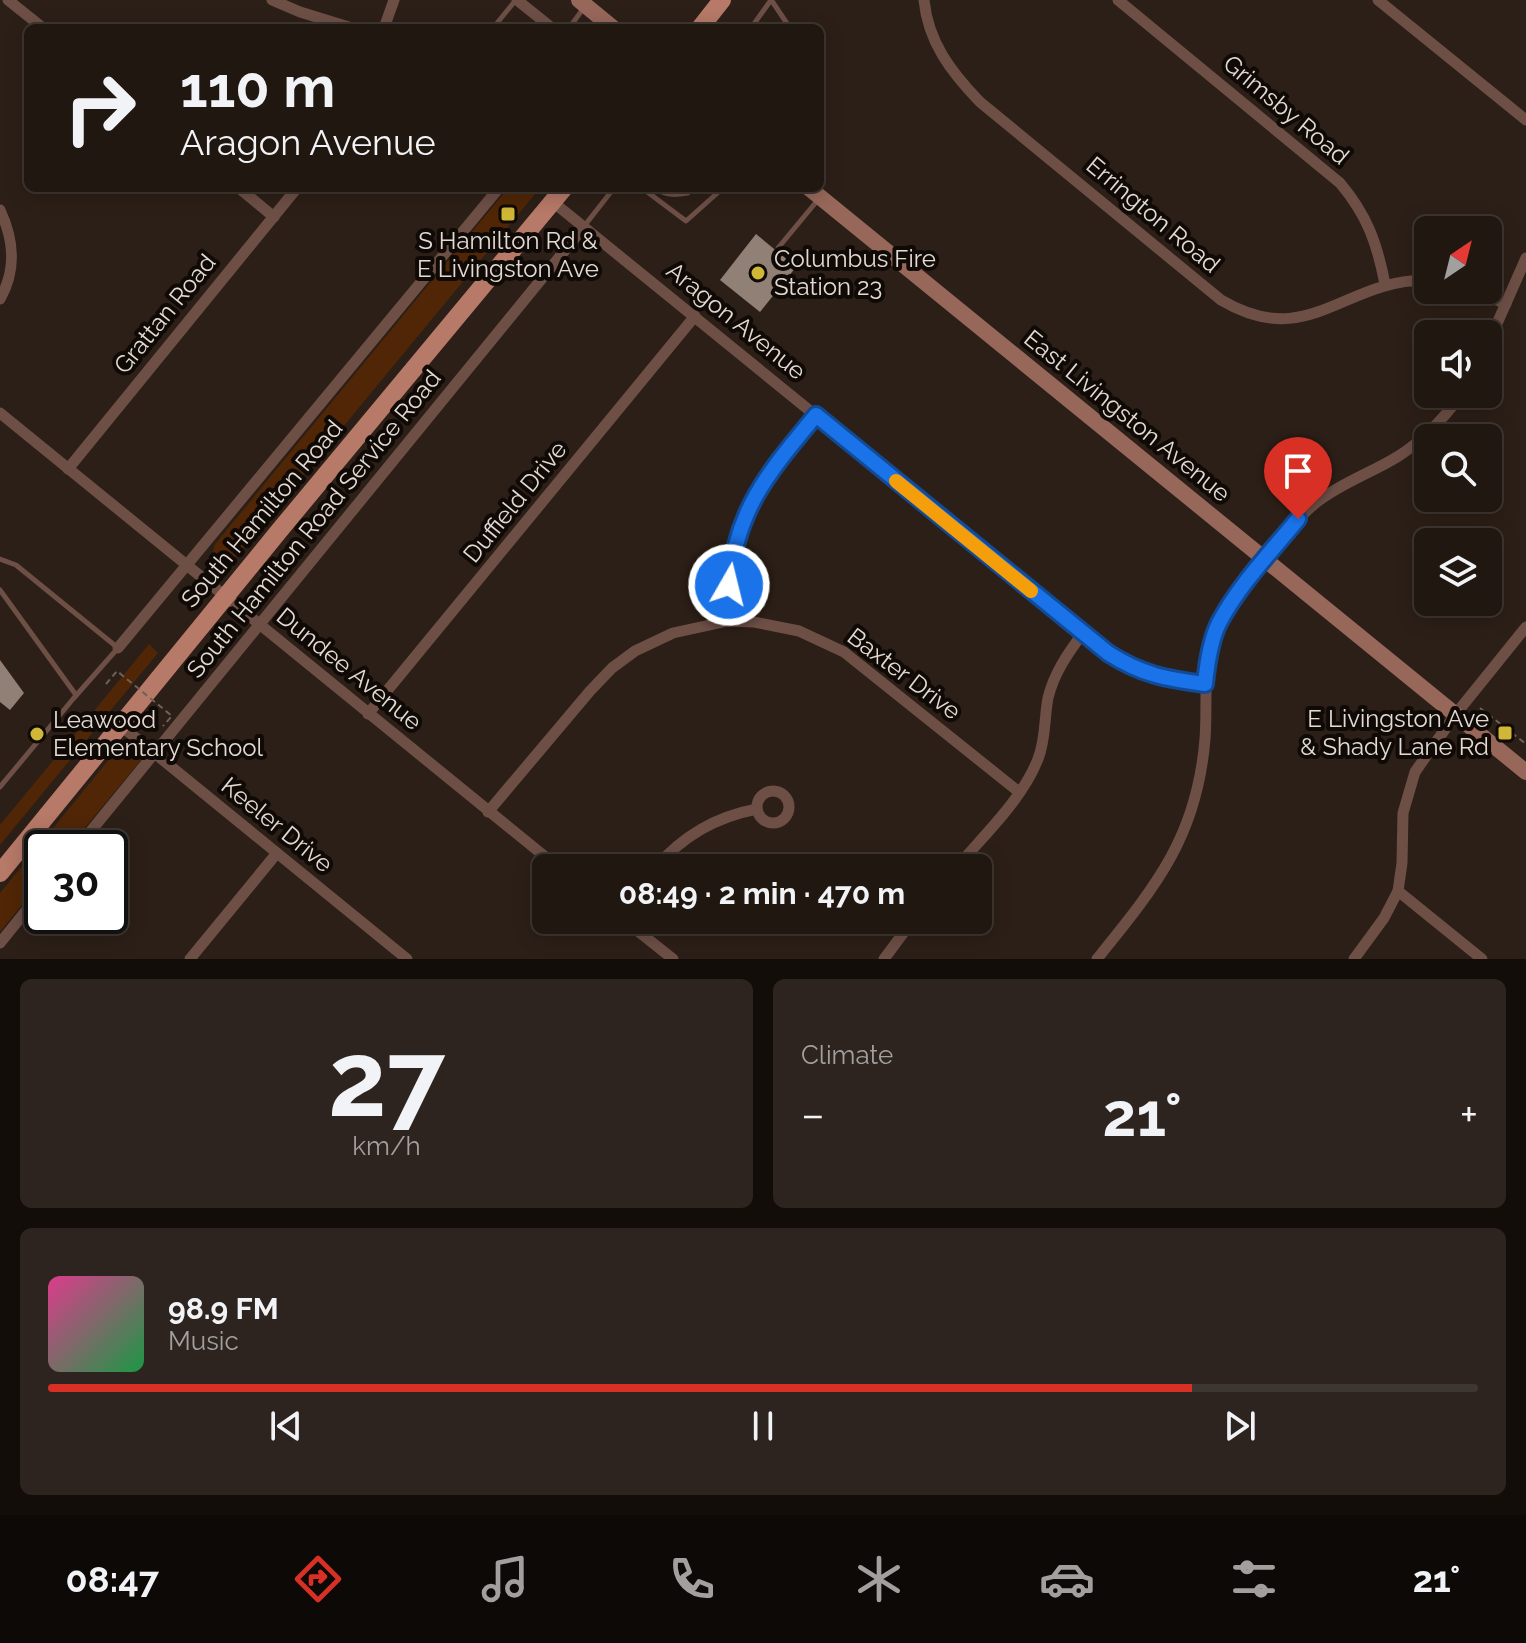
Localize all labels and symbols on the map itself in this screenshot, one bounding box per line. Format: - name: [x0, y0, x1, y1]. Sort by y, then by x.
- street label: Grimsby Road: [1218, 49, 1355, 171]
- street label: Errington Road: [1081, 150, 1226, 279]
- marker: S Hamilton Rd & E Livingston Ave: [499, 205, 517, 223]
- north arrow: [1414, 216, 1502, 304]
- place label: S Hamilton Rd & E Livingston Ave: [417, 226, 599, 283]
- place label: Columbus Fire Station 23: [774, 244, 936, 301]
- street label: Grattan Road: [108, 248, 222, 379]
- street label: Aragon Avenue: [661, 256, 812, 385]
- marker: Columbus Fire Station 23: [749, 264, 767, 282]
- street label: East Livingston Avenue: [1018, 324, 1236, 508]
- street label: South Hamilton Road Service Road: [180, 364, 447, 683]
- street label: South Hamilton Road: [175, 414, 348, 613]
- street label: Duffield Drive: [457, 435, 572, 568]
- pin: [1264, 437, 1332, 519]
- position arrow: [687, 543, 771, 627]
- street label: Dundee Avenue: [271, 601, 428, 736]
- street label: Baxter Drive: [842, 622, 967, 726]
- place label: E Livingston Ave & Shady Lane Rd: [1300, 704, 1489, 761]
- place label: Leawood Elementary School: [53, 705, 264, 762]
- marker: E Livingston Ave & Shady Lane Rd: [1496, 724, 1514, 742]
- marker: Leawood Elementary School: [28, 725, 46, 743]
- street label: Keeler Drive: [216, 771, 339, 878]
- speed limit sign: 30: [24, 830, 128, 934]

